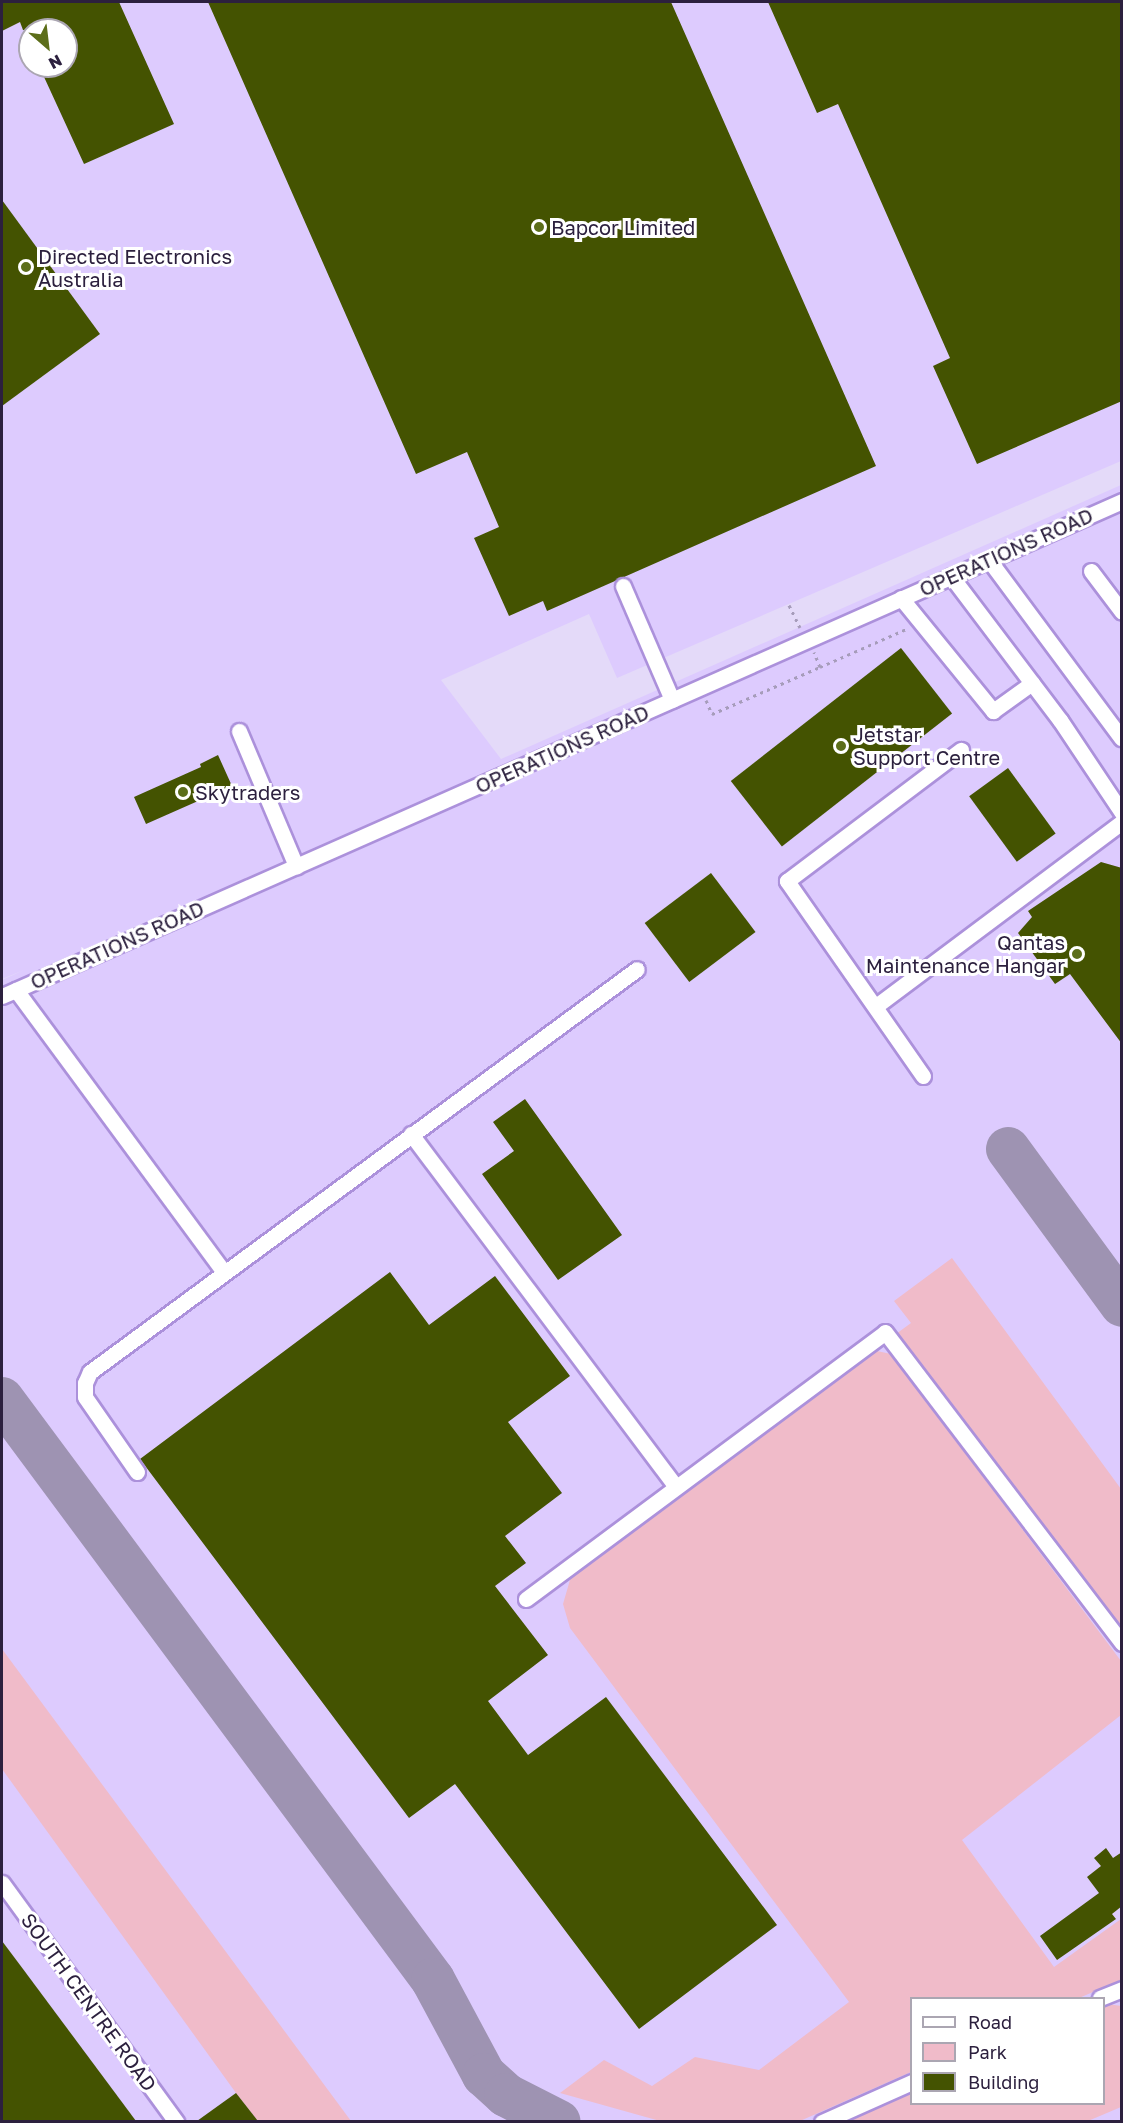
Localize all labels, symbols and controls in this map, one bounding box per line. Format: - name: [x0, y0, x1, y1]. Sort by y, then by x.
- north arrow: [18, 18, 78, 78]
- text: N: [45, 50, 66, 74]
- place label: Bapcor Limited: [551, 215, 695, 239]
- marker: Bapcor Limited: [532, 220, 546, 234]
- place label: Directed Electronics Australia: [38, 244, 232, 291]
- marker: Directed Electronics Australia: [19, 260, 33, 274]
- street label: OPERATIONS ROAD: [916, 503, 1096, 601]
- street label: OPERATIONS ROAD: [472, 700, 652, 798]
- place label: Jetstar Support Centre: [853, 722, 1000, 769]
- marker: Jetstar Support Centre: [834, 739, 848, 753]
- place label: Skytraders: [195, 780, 300, 804]
- marker: Skytraders: [176, 785, 190, 799]
- street label: OPERATIONS ROAD: [27, 896, 207, 994]
- place label: Qantas Maintenance Hangar: [866, 930, 1065, 977]
- marker: Qantas Maintenance Hangar: [1070, 947, 1084, 961]
- street label: SOUTH CENTRE ROAD: [16, 1908, 162, 2096]
- legend: [910, 1997, 1105, 2105]
- text: Road: [968, 2011, 1012, 2033]
- text: Park: [968, 2041, 1007, 2063]
- text: Building: [968, 2071, 1039, 2093]

